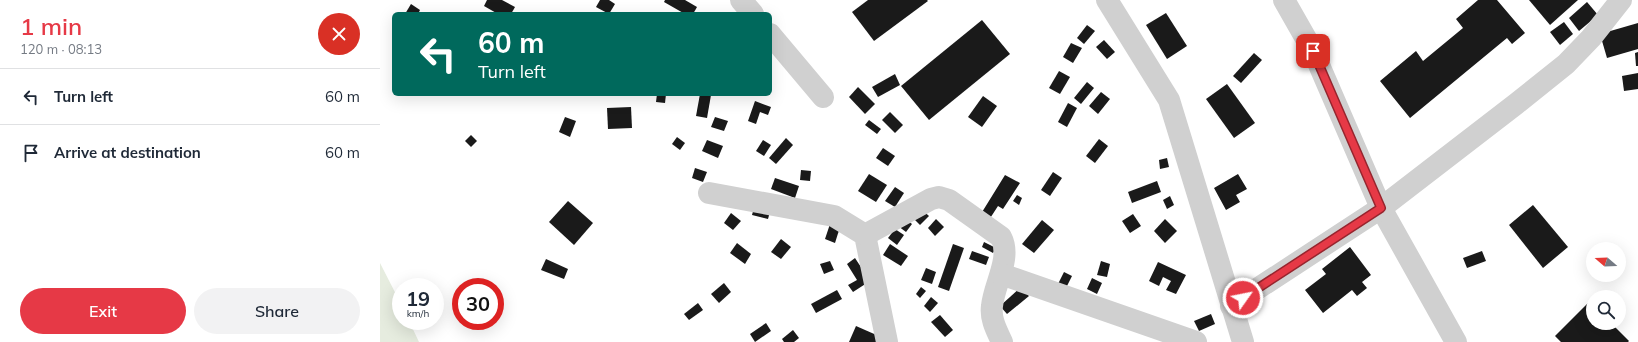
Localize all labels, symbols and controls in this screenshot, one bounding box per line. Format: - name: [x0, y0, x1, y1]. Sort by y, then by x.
- text: 1 min: [20, 11, 82, 41]
- button: close: [318, 13, 360, 55]
- text: 60 m: [478, 25, 544, 60]
- icon: left: [412, 28, 464, 80]
- pin: [1296, 34, 1330, 68]
- icon: arrive: [1302, 40, 1324, 62]
- text: 120 m · 08:13: [20, 41, 102, 57]
- text: Turn left: [478, 60, 546, 83]
- icon: left: [20, 86, 42, 108]
- text: Turn left: [54, 87, 113, 106]
- text: 60 m: [325, 87, 360, 106]
- icon: arrive: [20, 142, 42, 164]
- text: Arrive at destination: [54, 143, 201, 162]
- text: 60 m: [325, 143, 360, 162]
- north arrow: [1586, 242, 1626, 282]
- map controls: [1586, 242, 1626, 330]
- position arrow: [1222, 277, 1264, 319]
- speed limit sign: 30: [452, 278, 504, 330]
- text: 19: [406, 286, 430, 311]
- button: Exit: [20, 288, 186, 334]
- button: Share: [194, 288, 360, 334]
- button: search: [1586, 290, 1626, 330]
- text: km/h: [407, 307, 429, 320]

